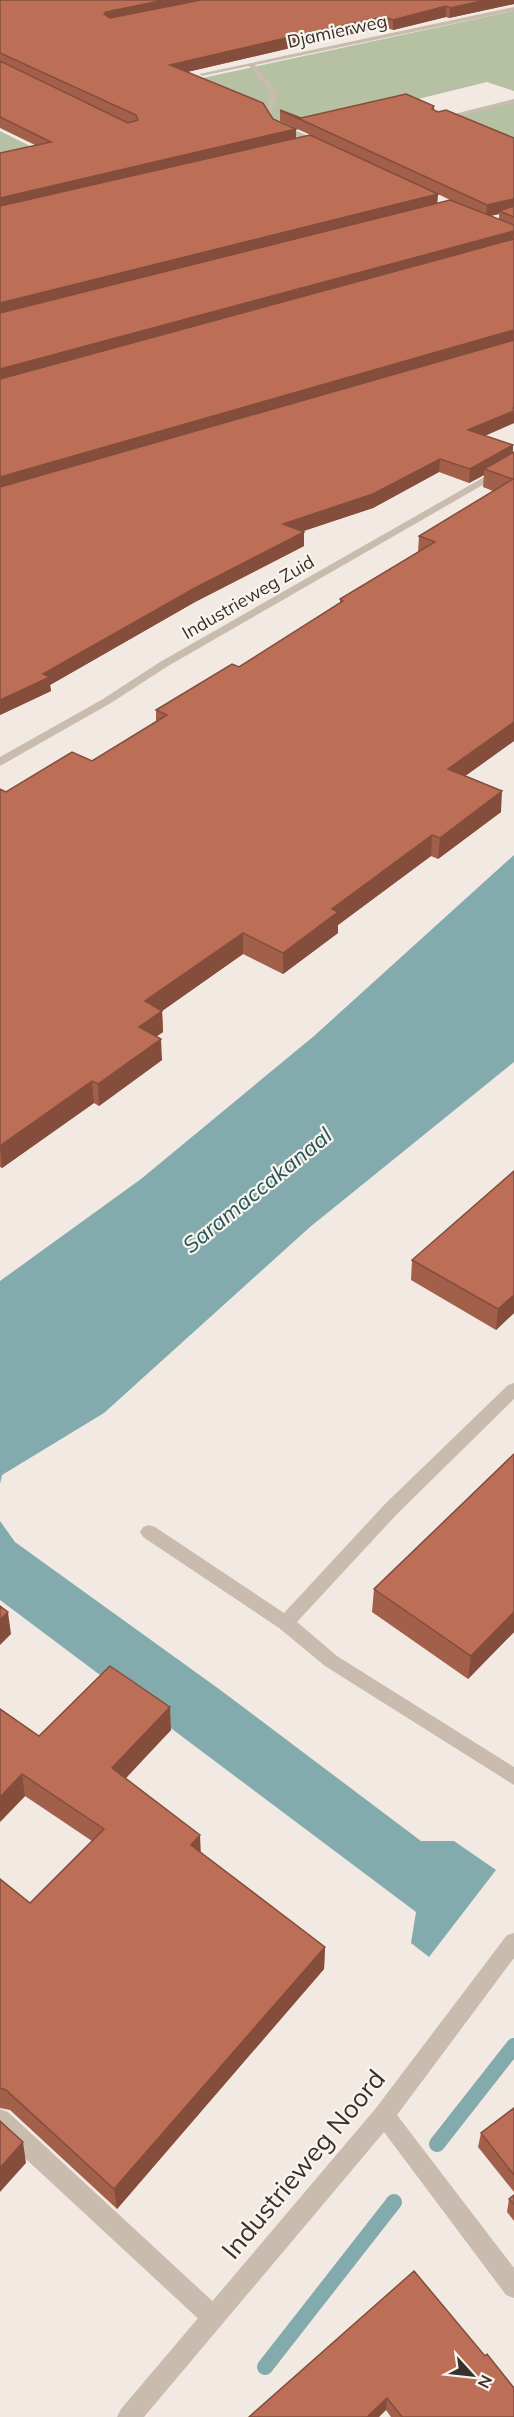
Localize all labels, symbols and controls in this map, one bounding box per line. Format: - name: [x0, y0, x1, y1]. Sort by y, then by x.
- street label: Djamierweg: [285, 9, 389, 53]
- street label: Industrieweg Zuid: [178, 550, 318, 644]
- water label: Saramaccakanaal: [177, 1121, 338, 1259]
- street label: Industrieweg Noord: [214, 2063, 392, 2265]
- north arrow: [442, 2345, 502, 2405]
- text: N: [474, 2372, 497, 2392]

